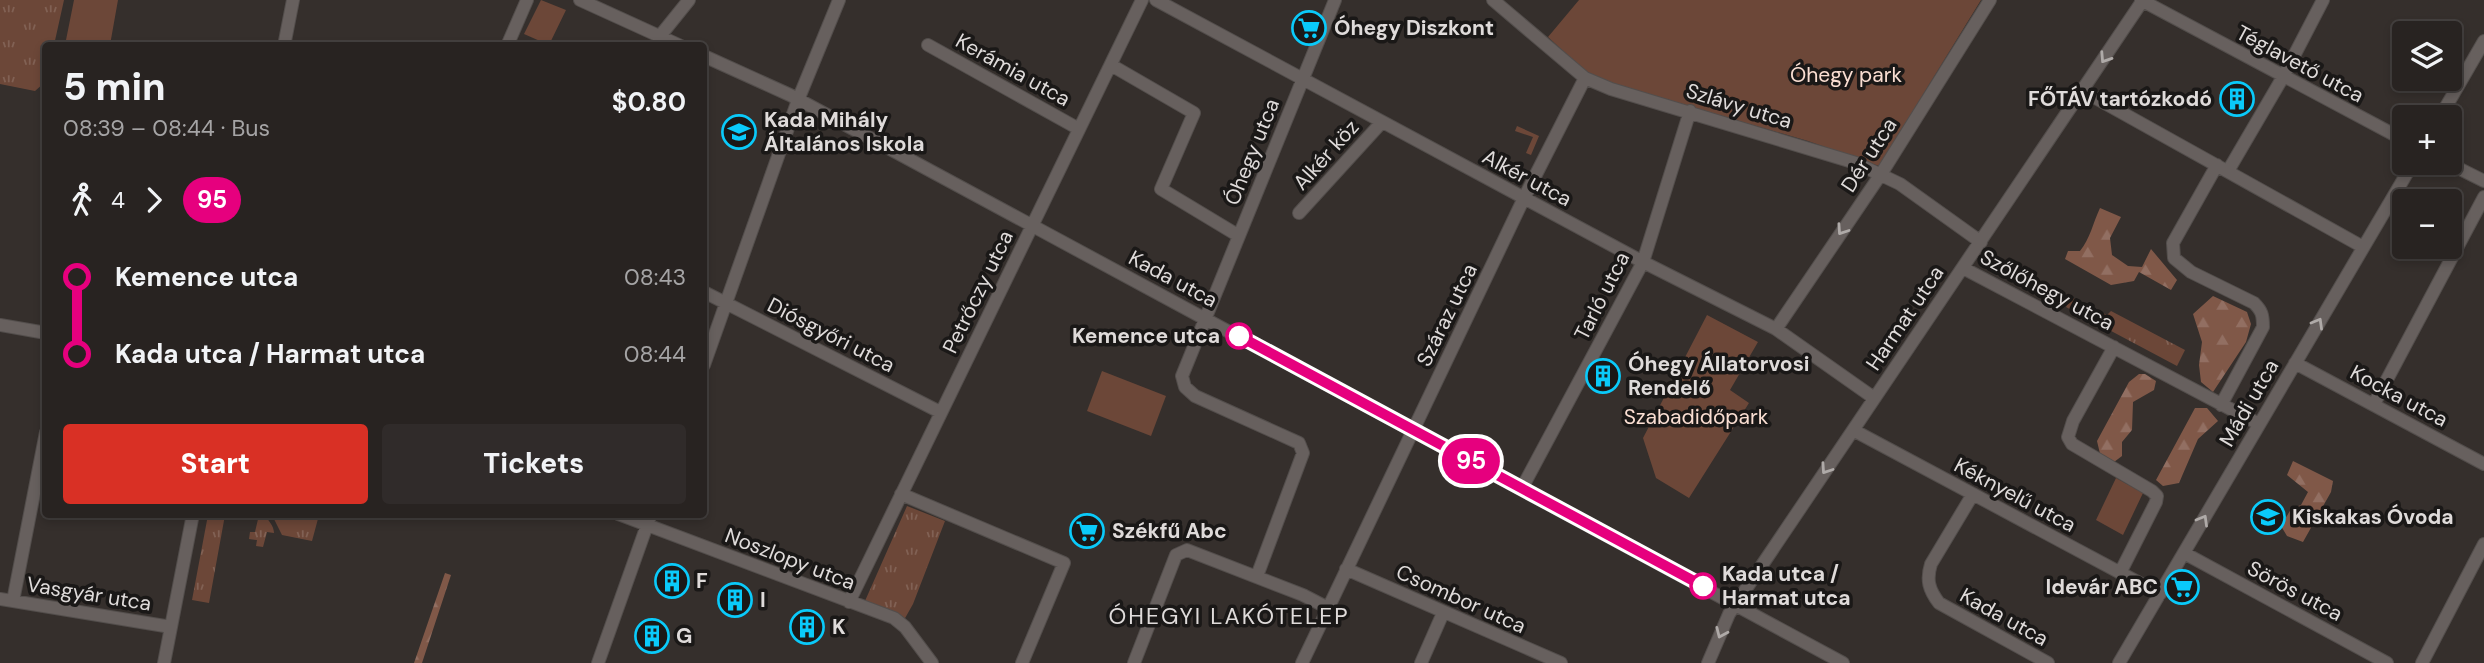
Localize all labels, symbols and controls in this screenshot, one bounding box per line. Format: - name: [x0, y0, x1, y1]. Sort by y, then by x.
- supermarket icon: Óhegy Diszkont: [1290, 9, 1328, 47]
- place label: Óhegy Diszkont: [1334, 14, 1494, 42]
- street label: Téglavető utca: [2231, 19, 2369, 109]
- map controls: [2392, 21, 2462, 259]
- button: layers: [2392, 21, 2462, 91]
- street label: Kerámia utca: [951, 27, 1075, 113]
- one-way arrow: [2100, 50, 2113, 63]
- park label: Óhegy park: [1790, 61, 1902, 89]
- text: 5 min: [63, 62, 166, 112]
- street label: Szlávy utca: [1683, 77, 1795, 135]
- building icon: FŐTÁV tartózkodó: [2218, 80, 2256, 118]
- text: $0.80: [612, 85, 686, 119]
- place label: FŐTÁV tartózkodó: [2028, 85, 2212, 113]
- street label: Óhegy utca: [1218, 95, 1286, 209]
- button: +: [2392, 105, 2462, 175]
- place label: Kada Mihály Általános Iskola: [764, 106, 925, 158]
- text: 08:39 – 08:44 · Bus: [63, 113, 270, 143]
- school or university icon: Kada Mihály Általános Iskola: [720, 113, 758, 151]
- street label: Dér utca: [1835, 113, 1903, 197]
- street label: Alkér köz: [1287, 114, 1365, 196]
- street label: Alkér utca: [1478, 143, 1576, 213]
- icon: walk: [63, 181, 101, 219]
- icon: forward: [135, 181, 173, 219]
- text: 95: [197, 184, 227, 215]
- text: 4: [111, 185, 125, 215]
- button: −: [2392, 189, 2462, 259]
- one-way arrow: [1838, 223, 1851, 236]
- street label: Petrőczy utca: [936, 226, 1020, 358]
- street label: Szőlőhegy utca: [1975, 243, 2119, 337]
- street label: Kada utca: [1124, 244, 1222, 314]
- street label: Tarló utca: [1568, 247, 1636, 345]
- street label: Száraz utca: [1410, 259, 1484, 371]
- text: Kemence utca: [115, 260, 298, 294]
- street label: Harmat utca: [1860, 260, 1950, 376]
- text: 08:43: [624, 262, 686, 292]
- street label: Diósgyőri utca: [763, 291, 899, 379]
- one-way arrow: [2310, 318, 2323, 331]
- place label: Kemence utca: [1072, 322, 1220, 350]
- marker: Kemence utca: [1226, 323, 1252, 349]
- text: Kada utca / Harmat utca: [115, 337, 425, 371]
- text: 08:44: [624, 339, 686, 369]
- place label: Óhegy Állatorvosi Rendelő: [1628, 350, 1810, 402]
- street label: Mádi utca: [2213, 354, 2285, 452]
- building icon: Óhegy Állatorvosi Rendelő: [1584, 357, 1622, 395]
- street label: Kocka utca: [2345, 359, 2453, 433]
- park label: Szabadidőpark: [1624, 403, 1769, 431]
- button: Start: [63, 424, 368, 504]
- button: Tickets: [382, 424, 686, 504]
- line badge: 95: [1440, 438, 1502, 484]
- text: 95: [1456, 445, 1486, 476]
- street label: Kéknyelű utca: [1949, 451, 2081, 539]
- one-way arrow: [1822, 461, 1834, 474]
- school or university icon: Kiskakas Óvoda: [2249, 498, 2287, 536]
- place label: Kiskakas Óvoda: [2292, 503, 2454, 531]
- supermarket icon: Székfű Abc: [1068, 512, 1106, 550]
- one-way arrow: [2195, 514, 2208, 527]
- place label: Székfű Abc: [1112, 517, 1227, 545]
- street label: Noszlopy utca: [721, 521, 859, 597]
- street label: Sörös utca: [2243, 554, 2347, 628]
- street label: Csombor utca: [1392, 558, 1530, 640]
- place label: Kada utca / Harmat utca: [1722, 560, 1851, 612]
- building icon: F: [653, 562, 691, 600]
- place label: F: [696, 567, 708, 595]
- supermarket icon: Idevár ABC: [2163, 568, 2201, 606]
- street label: Vasgyár utca: [25, 570, 153, 618]
- marker: Kada utca / Harmat utca: [1690, 573, 1716, 599]
- place label: Idevár ABC: [2045, 573, 2158, 601]
- building icon: I: [716, 581, 754, 619]
- street label: Kada utca: [1955, 581, 2053, 653]
- place label: I: [760, 586, 766, 614]
- district label: ÓHEGYI LAKÓTELEP: [1108, 601, 1350, 631]
- building icon: K: [788, 608, 826, 646]
- place label: K: [832, 613, 846, 641]
- building icon: G: [633, 617, 671, 655]
- place label: G: [676, 622, 692, 650]
- one-way arrow: [1715, 626, 1729, 638]

